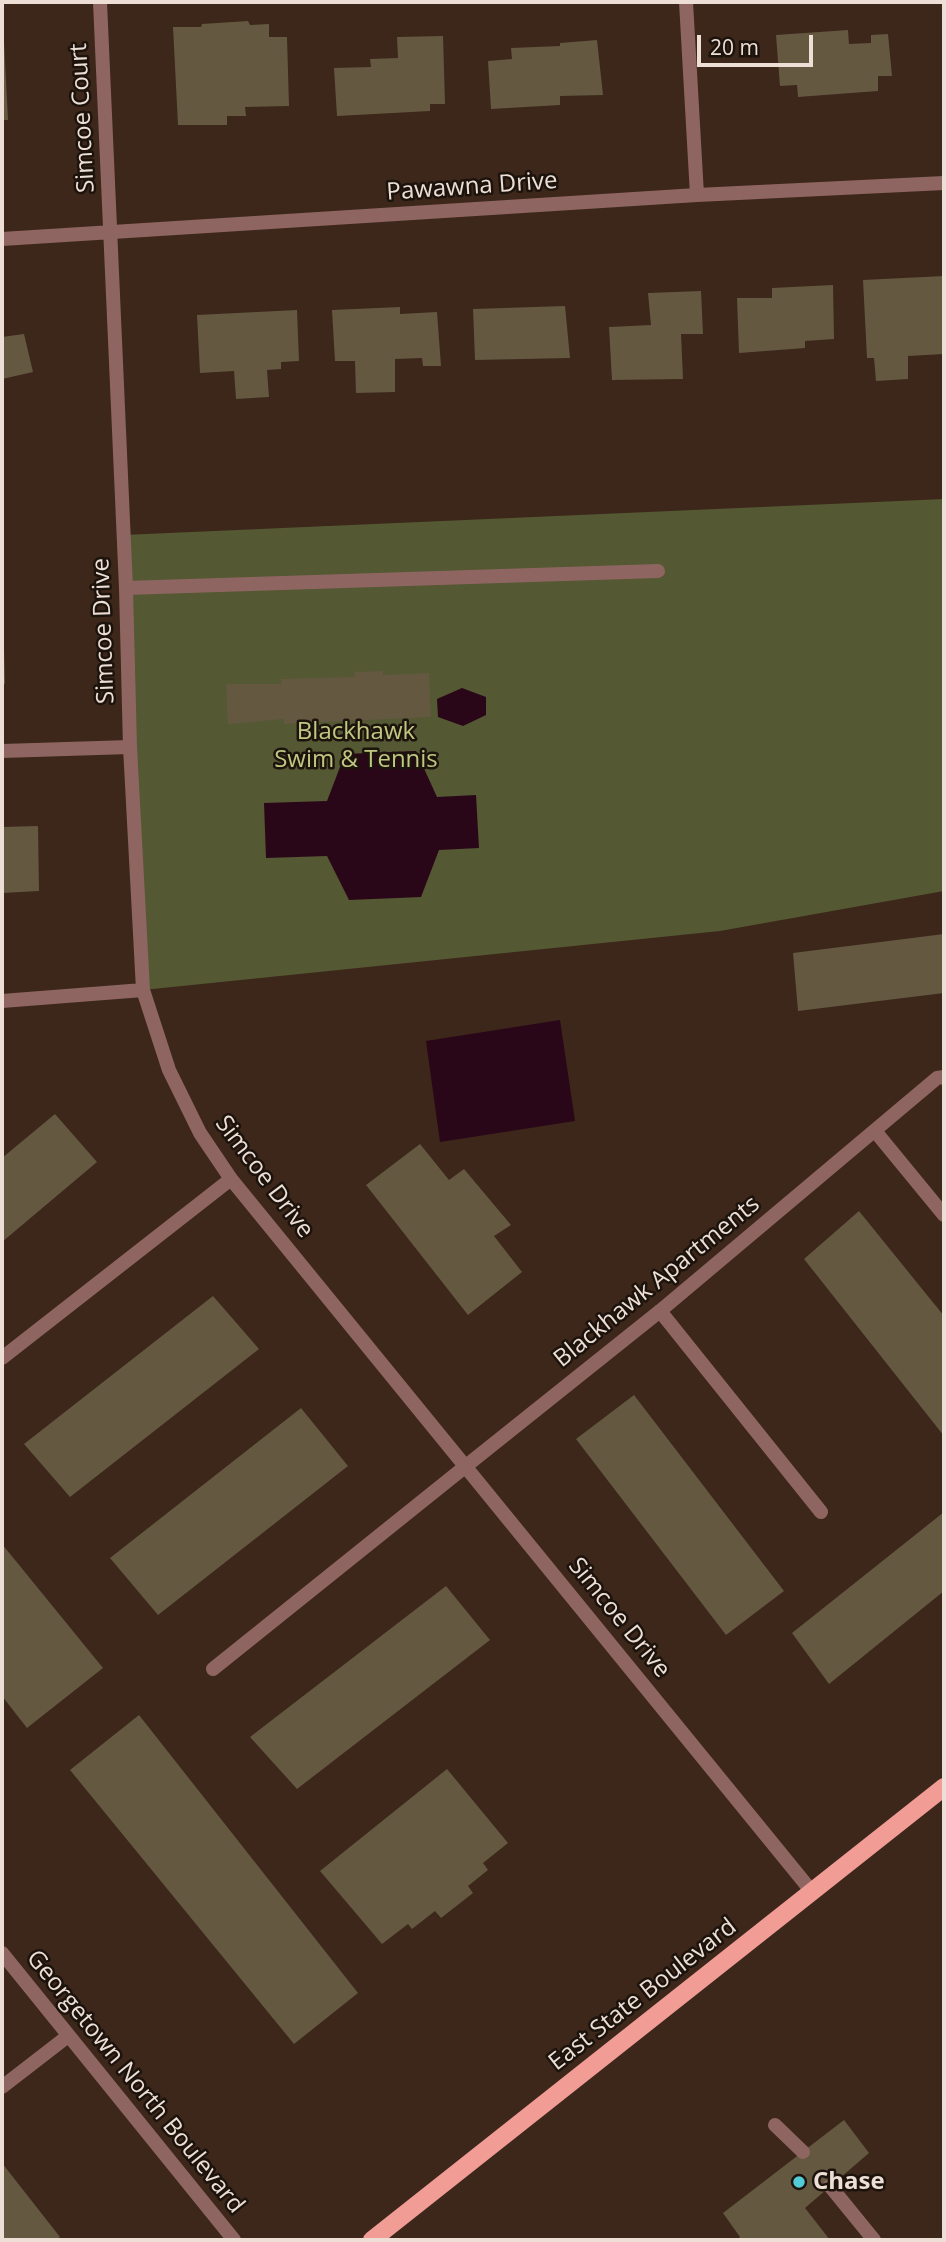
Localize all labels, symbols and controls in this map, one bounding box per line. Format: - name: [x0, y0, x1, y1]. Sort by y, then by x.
- scale bar: [701, 21, 816, 65]
- text: 20 m: [710, 33, 759, 61]
- street label: Simcoe Court: [65, 42, 101, 194]
- street label: Pawawna Drive: [386, 167, 558, 207]
- street label: Simcoe Drive: [87, 558, 121, 704]
- park label: Blackhawk Swim & Tennis: [274, 718, 438, 774]
- street label: Simcoe Drive: [209, 1110, 319, 1244]
- street label: Blackhawk Apartments: [548, 1190, 766, 1374]
- street label: Simcoe Drive: [562, 1552, 676, 1684]
- street label: East State Boulevard: [543, 1913, 743, 2077]
- street label: Georgetown North Boulevard: [20, 1945, 250, 2219]
- place label: Chase: [813, 2168, 885, 2196]
- marker: Chase: [791, 2174, 807, 2190]

